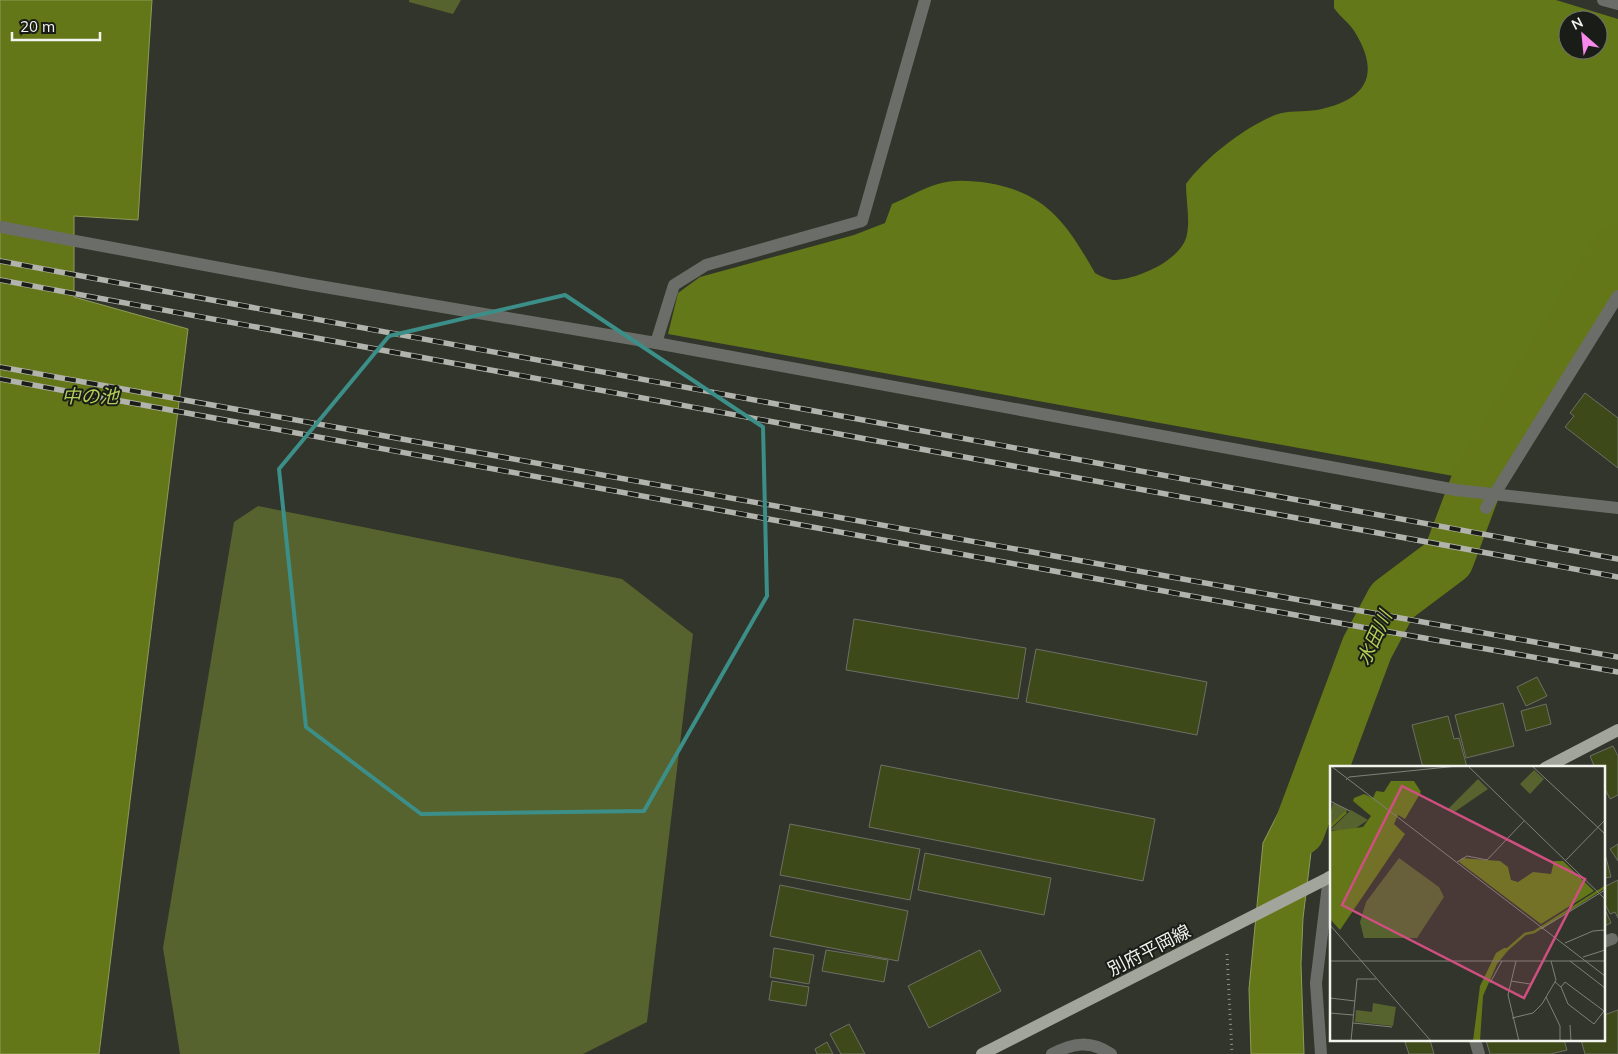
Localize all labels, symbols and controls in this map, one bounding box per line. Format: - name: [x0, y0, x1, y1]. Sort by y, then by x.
- scale bar: [12, 10, 100, 42]
- north arrow: [1558, 10, 1608, 60]
- text: N: [1568, 13, 1586, 34]
- text: 20 m: [20, 17, 55, 36]
- water label: 中の池: [61, 384, 120, 408]
- water label: 水田川: [1351, 605, 1398, 669]
- inset map: [1330, 766, 1606, 1042]
- street label: 別府平岡線: [1104, 919, 1194, 981]

